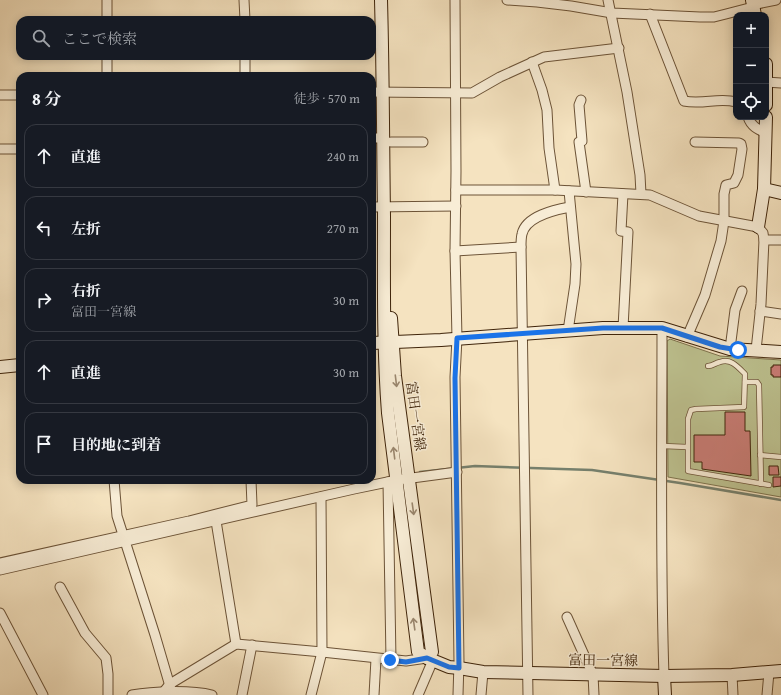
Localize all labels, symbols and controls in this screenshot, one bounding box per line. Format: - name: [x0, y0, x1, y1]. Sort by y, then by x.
- map controls: [733, 12, 769, 120]
- button: +: [733, 12, 769, 48]
- search box: [16, 16, 376, 60]
- icon: search: [30, 27, 52, 49]
- text: ここで検索: [62, 28, 137, 49]
- button: −: [733, 48, 769, 84]
- button: locate: [733, 84, 769, 120]
- text: 8 分: [32, 86, 62, 111]
- text: 徒歩 · 570 m: [294, 89, 360, 108]
- icon: ahead: [33, 145, 55, 167]
- text: 直進: [71, 146, 101, 167]
- text: 240 m: [327, 147, 359, 166]
- icon: left: [33, 217, 55, 239]
- text: 左折: [71, 218, 101, 239]
- text: 270 m: [327, 219, 359, 238]
- text: 右折: [71, 280, 101, 301]
- icon: right: [33, 289, 55, 311]
- text: 30 m: [333, 291, 359, 310]
- text: 富田一宮線: [71, 302, 136, 321]
- route start: [729, 341, 747, 359]
- icon: ahead: [33, 361, 55, 383]
- text: 直進: [71, 362, 101, 383]
- text: 30 m: [333, 363, 359, 382]
- one-way arrow: [392, 374, 400, 387]
- street label: 富田一宮線: [401, 380, 431, 452]
- icon: arrive: [33, 433, 55, 455]
- text: 目的地に到着: [71, 434, 161, 455]
- one-way arrow: [390, 447, 397, 460]
- one-way arrow: [409, 503, 417, 516]
- one-way arrow: [411, 618, 418, 631]
- street label: 富田一宮線: [568, 649, 638, 671]
- route end: [381, 651, 399, 669]

